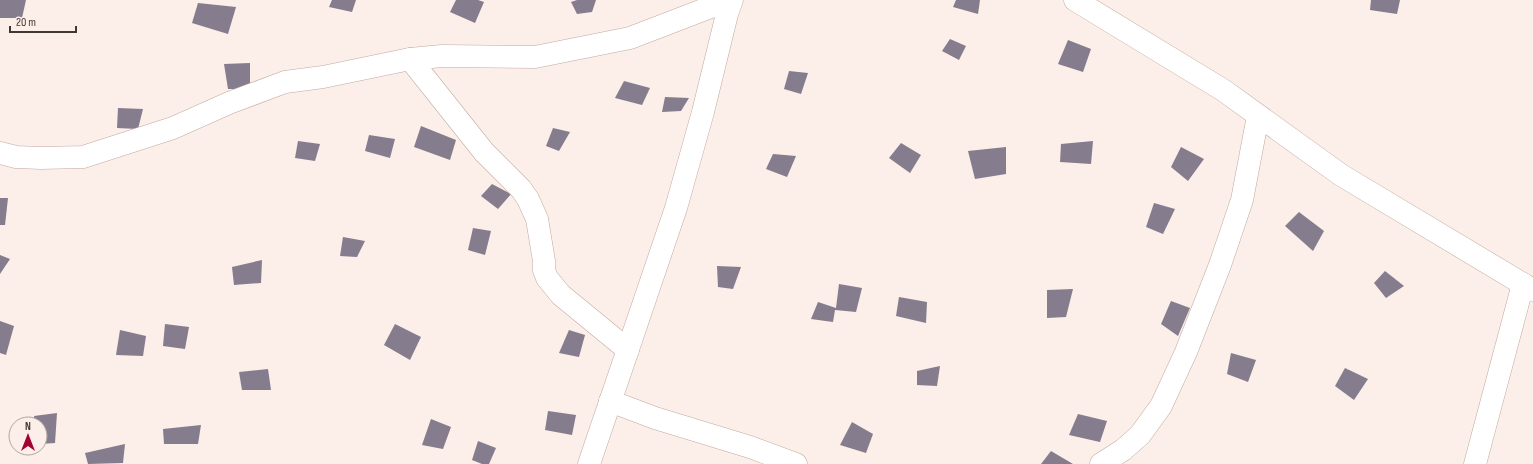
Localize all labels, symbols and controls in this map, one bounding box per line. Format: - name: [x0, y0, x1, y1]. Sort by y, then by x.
- scale bar: [10, 8, 76, 34]
- text: 20 m: [16, 15, 36, 30]
- north arrow: [8, 416, 48, 456]
- text: N: [25, 420, 31, 433]

